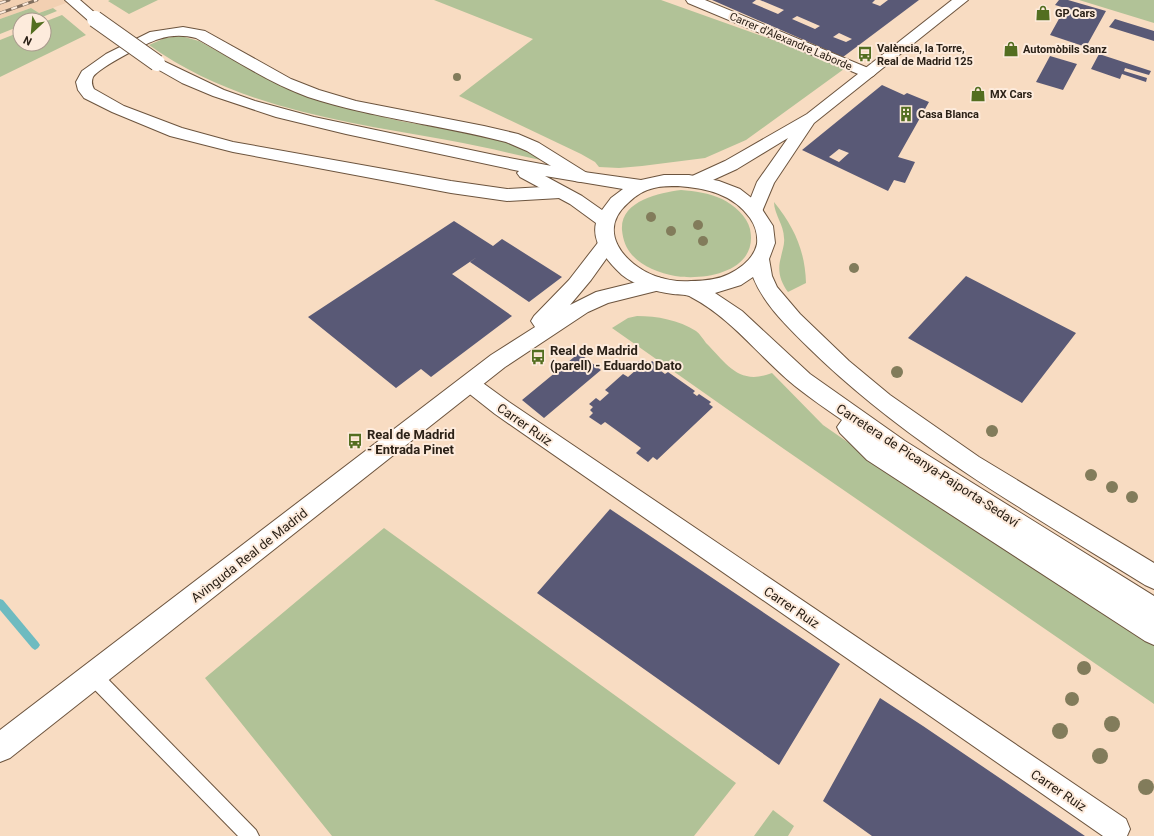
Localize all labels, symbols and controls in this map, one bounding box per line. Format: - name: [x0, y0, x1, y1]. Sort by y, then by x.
- shop icon: GP Cars: [1034, 4, 1052, 22]
- place label: GP Cars: [1055, 7, 1095, 20]
- street label: Carrer d'Alexandre Laborde: [728, 10, 854, 73]
- north arrow: [12, 12, 52, 52]
- text: N: [21, 33, 34, 48]
- shop icon: Automòbils Sanz: [1002, 40, 1020, 58]
- place label: València, la Torre, Real de Madrid 125: [877, 42, 973, 68]
- place label: Automòbils Sanz: [1023, 43, 1107, 56]
- bus stop icon: València, la Torre, Real de Madrid 125: [856, 45, 874, 63]
- shop icon: MX Cars: [969, 85, 987, 103]
- place label: MX Cars: [990, 88, 1033, 101]
- building icon: Casa Blanca: [897, 105, 915, 123]
- place label: Casa Blanca: [918, 108, 979, 121]
- place label: Real de Madrid (parell) - Eduardo Dato: [550, 343, 682, 373]
- bus stop icon: Real de Madrid (parell) - Eduardo Dato: [529, 348, 547, 366]
- street label: Carrer Ruiz: [494, 400, 555, 449]
- street label: Carretera de Picanya-Paiporta-Sedaví: [834, 401, 1022, 531]
- place label: Real de Madrid - Entrada Pinet: [367, 427, 455, 457]
- bus stop icon: Real de Madrid - Entrada Pinet: [346, 432, 364, 450]
- street label: Avinguda Real de Madrid: [188, 505, 310, 605]
- street label: Carrer Ruiz: [761, 583, 823, 632]
- street label: Carrer Ruiz: [1028, 766, 1090, 815]

